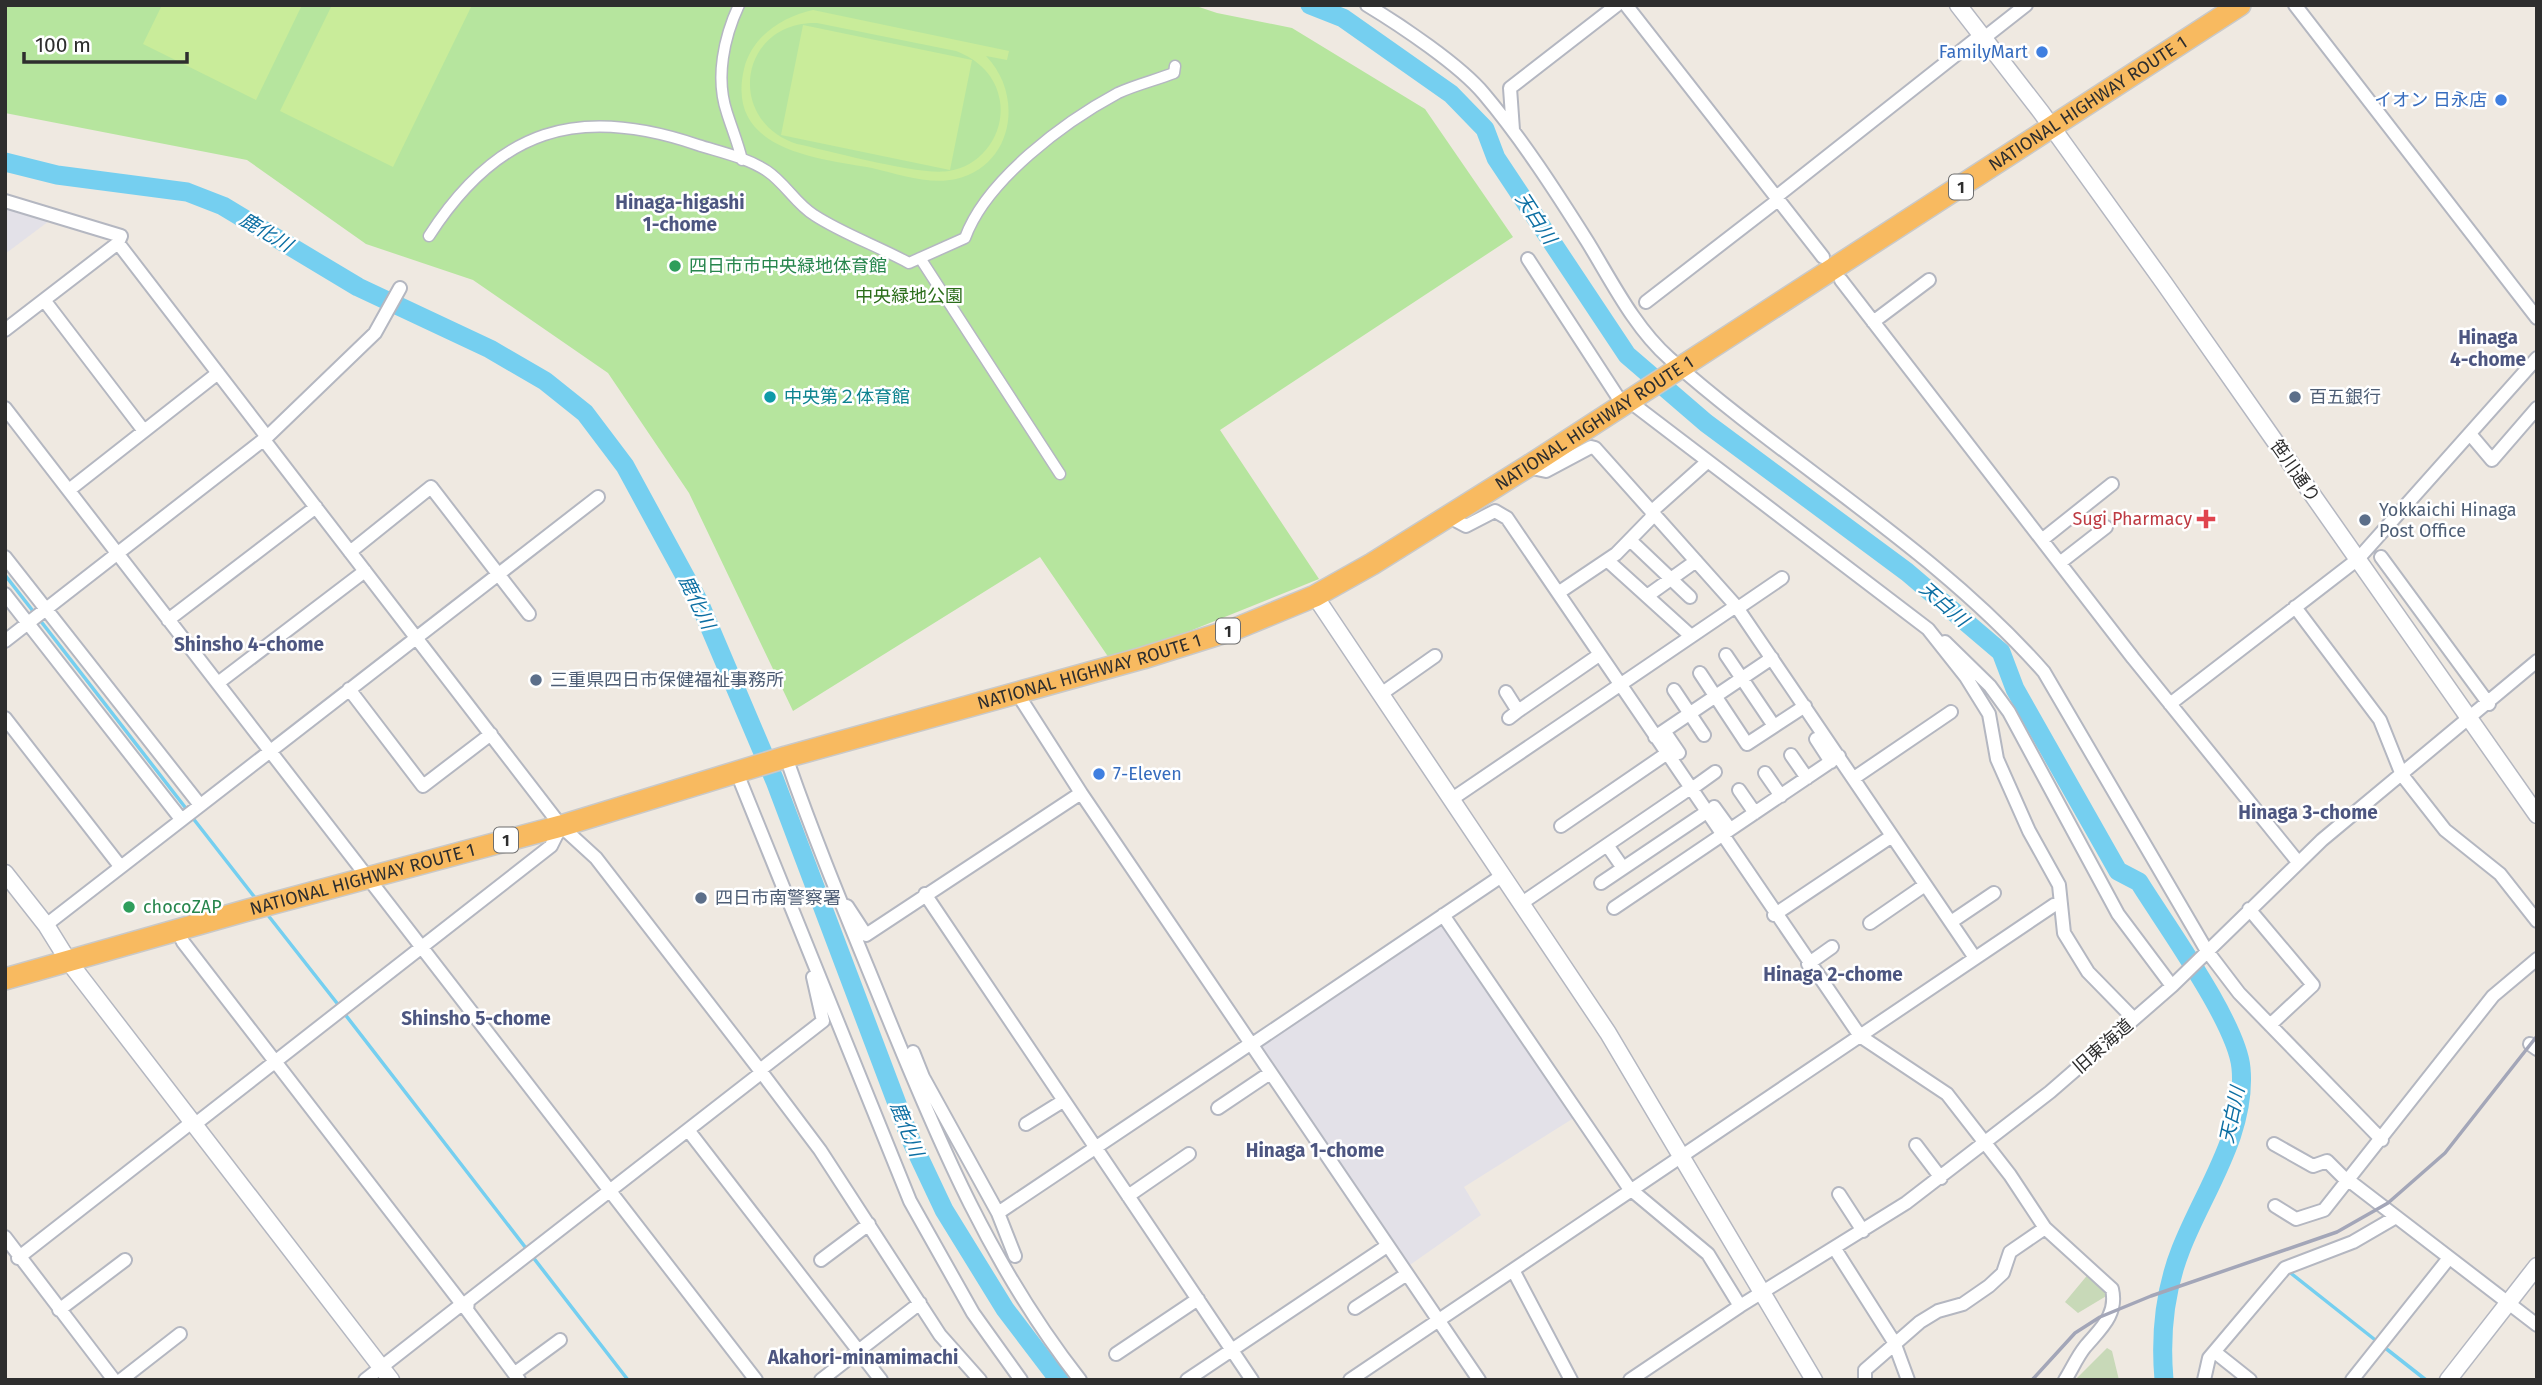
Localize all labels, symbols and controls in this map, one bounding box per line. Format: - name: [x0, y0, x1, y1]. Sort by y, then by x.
- scale bar: [24, 21, 187, 65]
- street label: NATIONAL HIGHWAY ROUTE 1: [1985, 31, 2191, 176]
- text: 100 m: [35, 32, 91, 58]
- place label: FamilyMart: [1939, 41, 2028, 63]
- marker: FamilyMart: [2034, 44, 2050, 60]
- place label: イオン 日永店: [2374, 89, 2487, 111]
- marker: イオン 日永店: [2493, 92, 2509, 108]
- road number: 1: [1949, 174, 1973, 200]
- water label: 天白川: [1511, 188, 1562, 250]
- district label: Hinaga-higashi 1-chome: [615, 191, 745, 236]
- water label: 鹿化川: [236, 207, 298, 258]
- place label: 四日市市中央緑地体育館: [689, 255, 887, 277]
- marker: 四日市市中央緑地体育館: [667, 258, 683, 274]
- park label: 中央緑地公園: [855, 285, 963, 307]
- district label: Hinaga 4-chome: [2450, 326, 2526, 371]
- street label: NATIONAL HIGHWAY ROUTE 1: [1491, 351, 1698, 495]
- place label: 中央第２体育館: [784, 386, 910, 408]
- place label: 百五銀行: [2309, 386, 2381, 408]
- marker: 中央第２体育館: [762, 389, 778, 405]
- marker: 百五銀行: [2287, 389, 2303, 405]
- street label: 笹川通り: [2265, 435, 2325, 507]
- place label: Yokkaichi Hinaga Post Office: [2379, 499, 2517, 542]
- place label: Sugi Pharmacy: [2072, 508, 2192, 530]
- marker: Sugi Pharmacy: [2198, 511, 2214, 527]
- marker: Yokkaichi Hinaga Post Office: [2357, 512, 2373, 528]
- water label: 鹿化川: [674, 571, 721, 634]
- water label: 天白川: [1915, 577, 1975, 633]
- road number: 1: [1216, 618, 1240, 644]
- street label: NATIONAL HIGHWAY ROUTE 1: [975, 629, 1204, 714]
- district label: Shinsho 4-chome: [174, 633, 324, 656]
- place label: 三重県四日市保健福祉事務所: [550, 669, 784, 691]
- marker: 三重県四日市保健福祉事務所: [528, 672, 544, 688]
- place label: 7-Eleven: [1113, 763, 1182, 785]
- marker: 7-Eleven: [1091, 766, 1107, 782]
- district label: Hinaga 3-chome: [2238, 801, 2378, 824]
- road number: 1: [494, 828, 518, 852]
- street label: NATIONAL HIGHWAY ROUTE 1: [247, 839, 477, 920]
- place label: 四日市南警察署: [715, 887, 841, 909]
- marker: 四日市南警察署: [693, 890, 709, 906]
- place label: chocoZAP: [143, 896, 222, 918]
- marker: chocoZAP: [121, 899, 137, 915]
- district label: Hinaga 2-chome: [1763, 963, 1903, 986]
- district label: Shinsho 5-chome: [401, 1007, 551, 1030]
- street label: 旧東海道: [2069, 1014, 2137, 1078]
- water label: 天白川: [2215, 1083, 2250, 1145]
- water label: 鹿化川: [886, 1098, 929, 1162]
- district label: Hinaga 1-chome: [1246, 1139, 1384, 1162]
- district label: Akahori-minamimachi: [767, 1346, 958, 1369]

